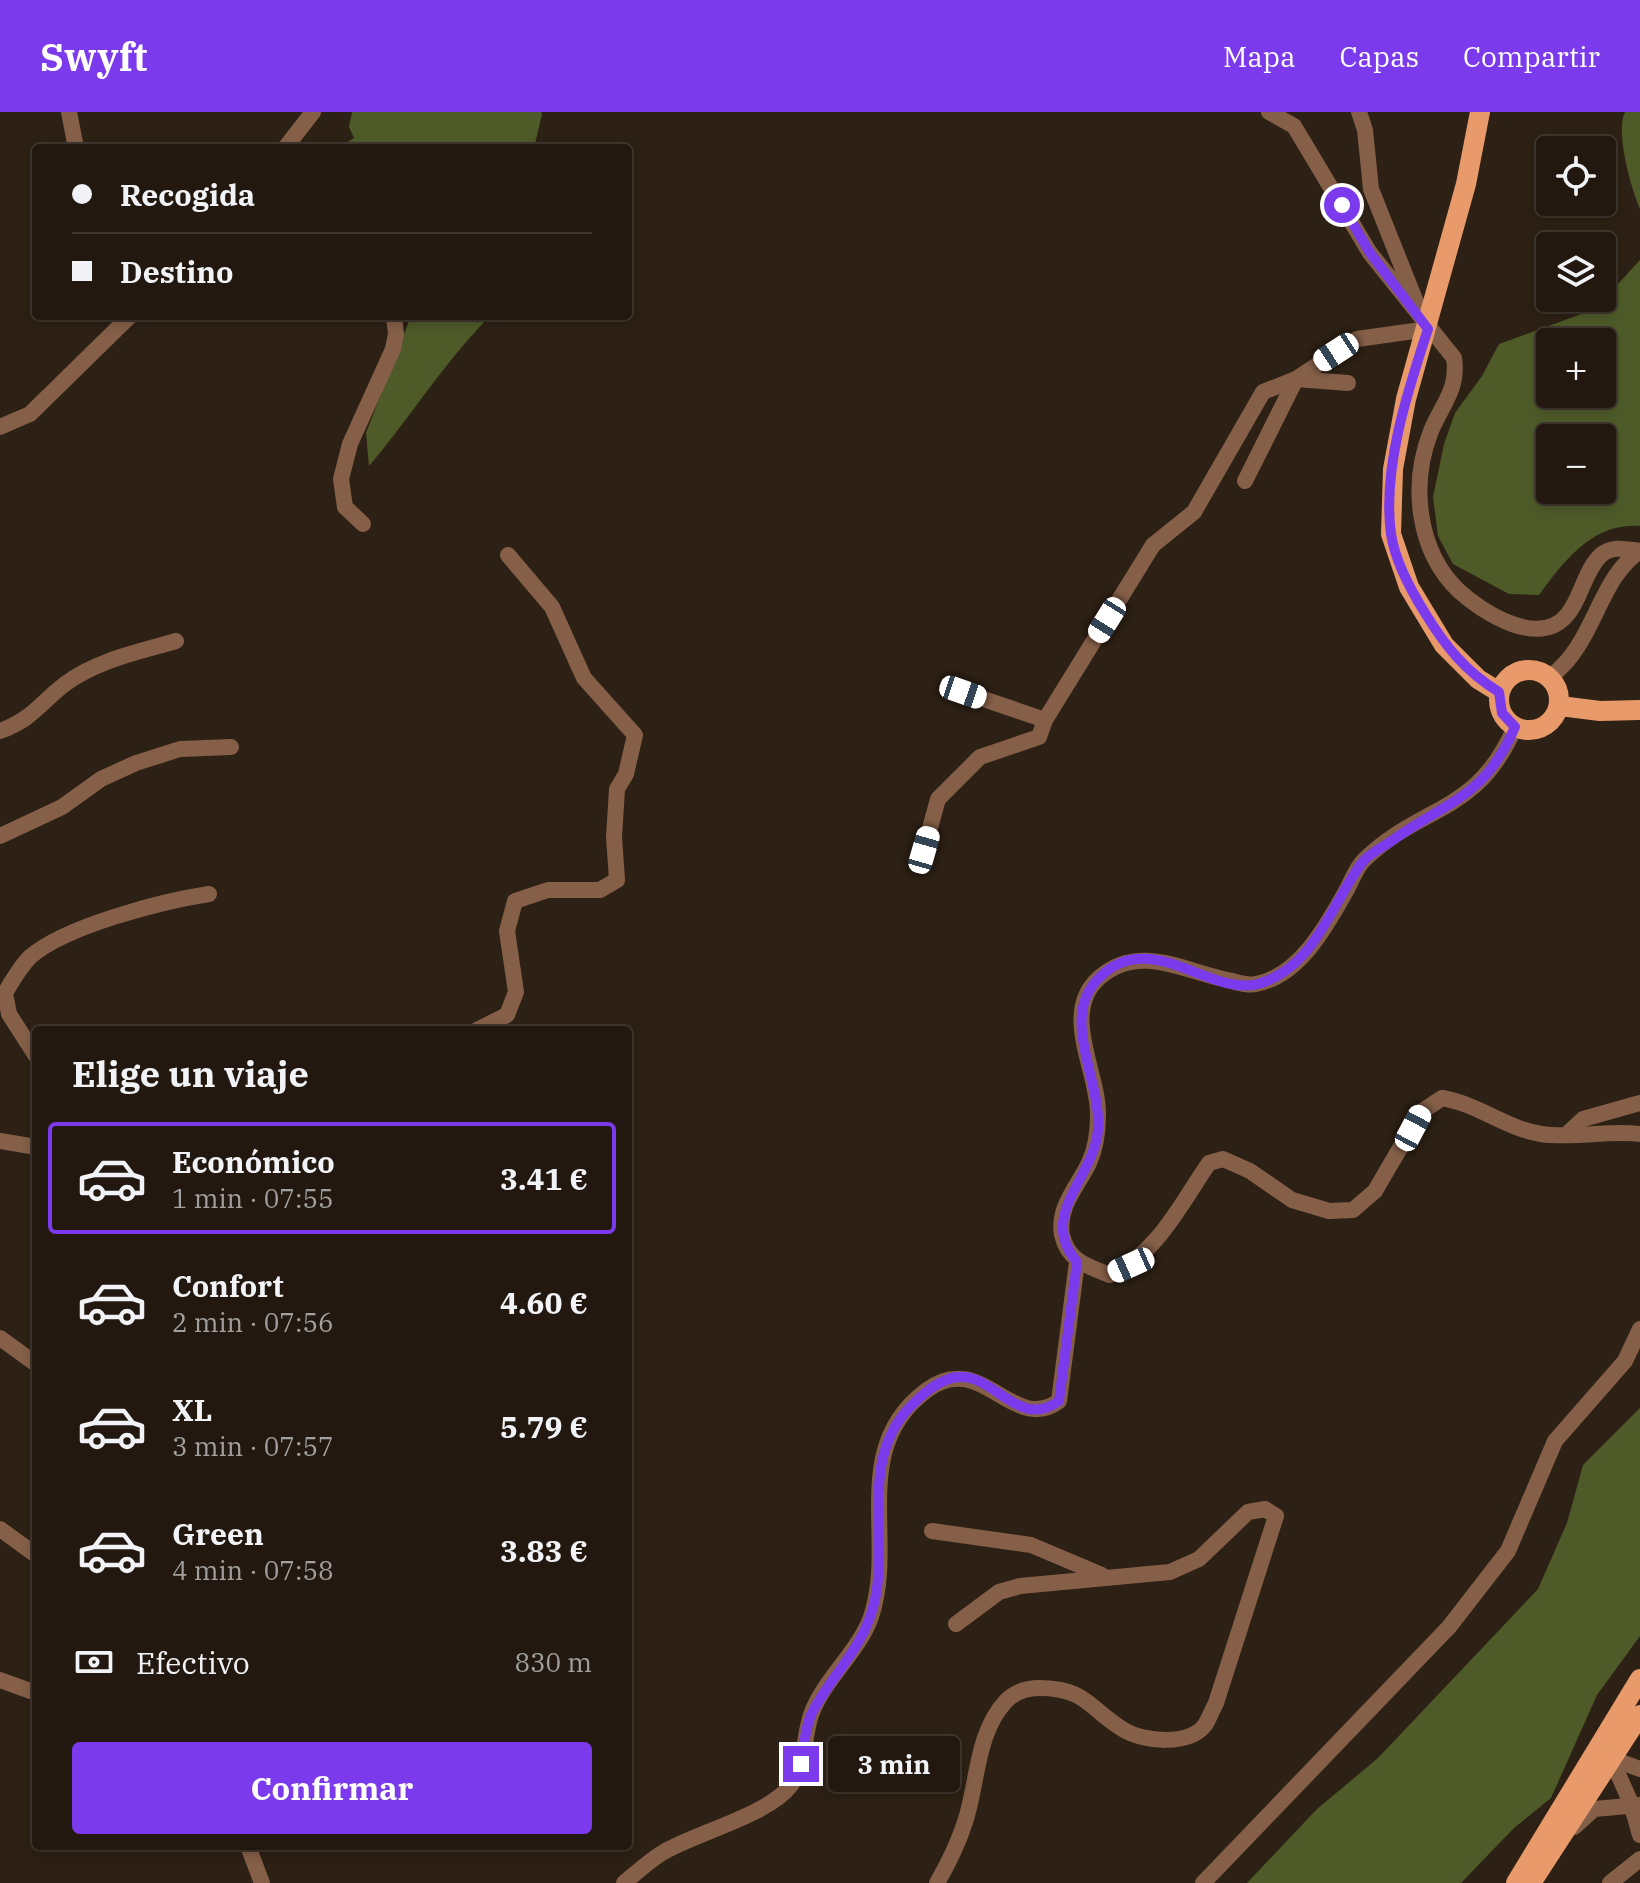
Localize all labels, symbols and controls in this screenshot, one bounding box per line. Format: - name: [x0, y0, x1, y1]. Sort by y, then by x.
- text: Swyft: [40, 32, 148, 81]
- text: Mapa: [1223, 38, 1296, 75]
- text: Capas: [1340, 38, 1419, 75]
- text: Compartir: [1463, 38, 1600, 75]
- map controls: [1536, 136, 1616, 504]
- button: locate: [1536, 136, 1616, 216]
- text: Recogida: [120, 175, 255, 214]
- route start: [1324, 187, 1360, 223]
- button: layers: [1536, 232, 1616, 312]
- text: Destino: [120, 252, 234, 291]
- button: +: [1536, 328, 1616, 408]
- car: [1309, 329, 1363, 375]
- button: −: [1536, 424, 1616, 504]
- car: [1084, 593, 1130, 647]
- car: [936, 673, 990, 711]
- car: [906, 824, 942, 876]
- text: Elige un viaje: [72, 1050, 309, 1097]
- car: [1391, 1101, 1435, 1155]
- icon: car: [76, 1142, 148, 1214]
- text: Económico: [172, 1142, 335, 1181]
- text: 3.41 €: [500, 1159, 588, 1198]
- text: 1 min · 07:55: [172, 1181, 334, 1215]
- car: [1104, 1244, 1158, 1286]
- icon: car: [76, 1266, 148, 1338]
- text: Confort: [172, 1266, 284, 1305]
- text: 4.60 €: [500, 1283, 588, 1322]
- text: 2 min · 07:56: [172, 1305, 334, 1339]
- icon: car: [76, 1390, 148, 1462]
- text: XL: [172, 1390, 212, 1429]
- text: 5.79 €: [500, 1407, 588, 1446]
- text: 3 min · 07:57: [172, 1429, 334, 1463]
- icon: car: [76, 1514, 148, 1586]
- text: Green: [172, 1514, 264, 1553]
- text: 3.83 €: [500, 1531, 588, 1570]
- text: 4 min · 07:58: [172, 1553, 334, 1587]
- icon: cash: [72, 1640, 116, 1684]
- text: Efectivo: [136, 1643, 250, 1682]
- text: 830 m: [514, 1645, 592, 1679]
- callout: 3 min: [829, 1736, 961, 1792]
- button: Confirmar: [72, 1742, 592, 1834]
- route end: [783, 1746, 819, 1782]
- text: 3 min: [858, 1747, 930, 1781]

